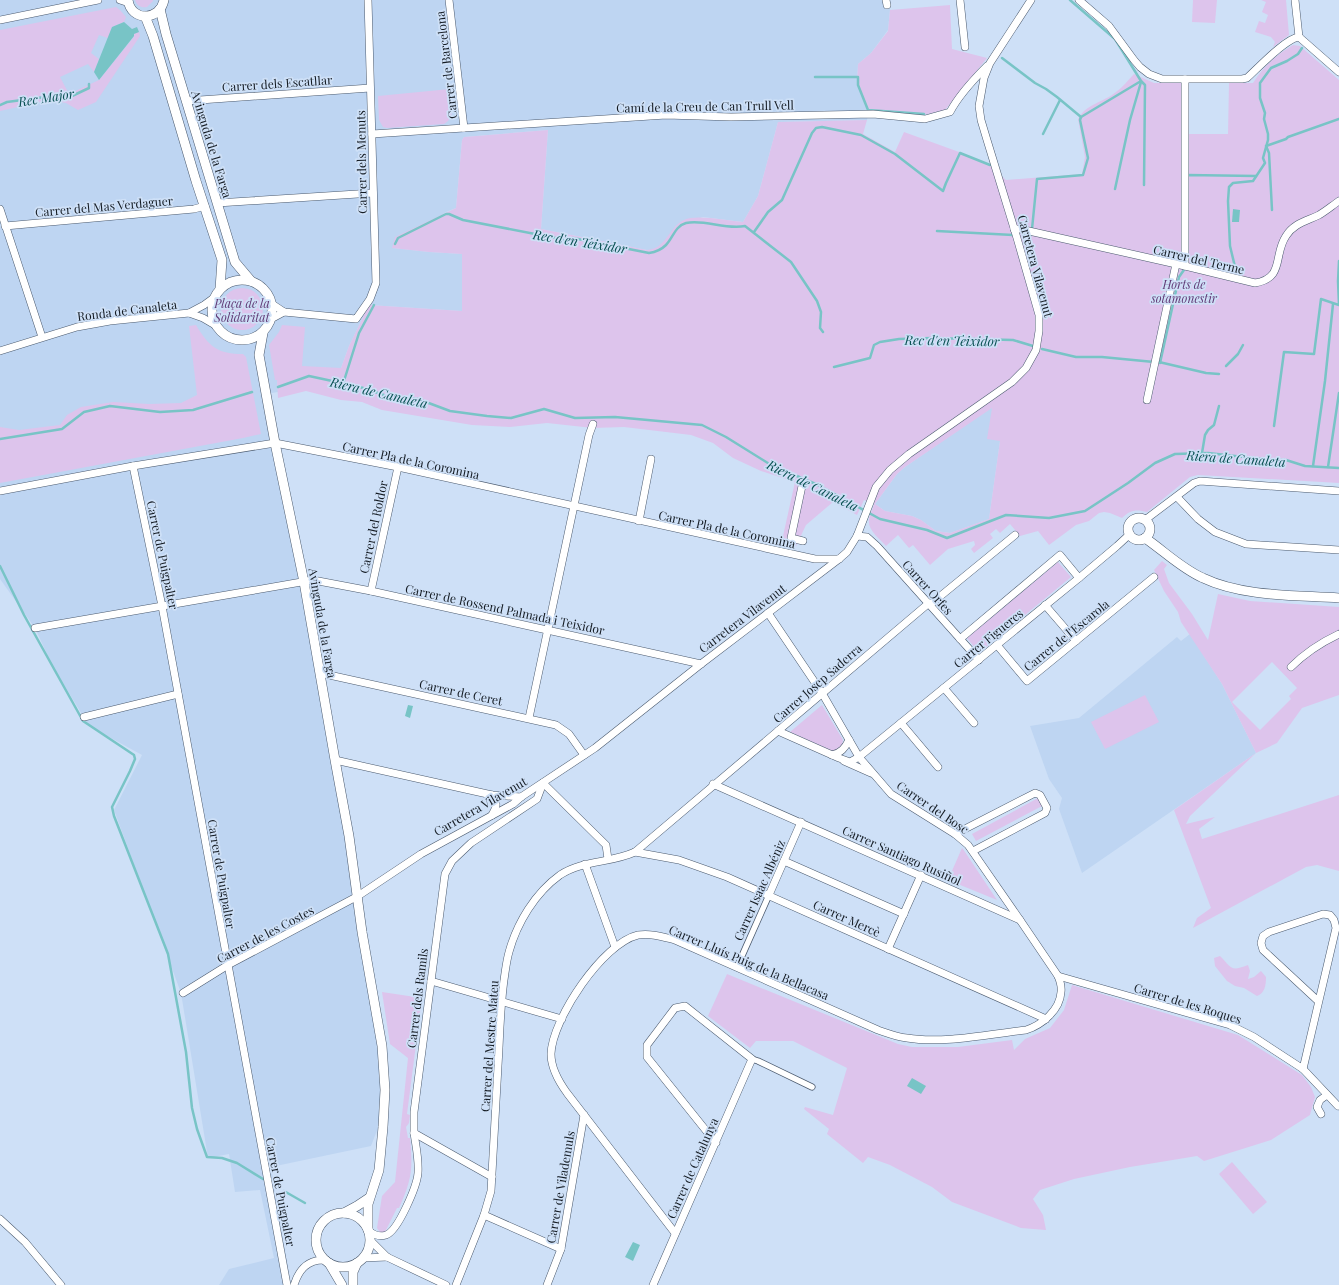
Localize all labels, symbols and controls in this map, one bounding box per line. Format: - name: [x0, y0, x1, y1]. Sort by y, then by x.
- street label: Carrer de Barcelona: [431, 10, 461, 120]
- street label: Carrer dels Escatllar: [221, 71, 333, 95]
- water label: Rec Major: [16, 84, 76, 110]
- street label: Avinguda de la Farga: [188, 88, 236, 200]
- street label: Camí de la Creu de Can Trull Vell: [616, 96, 795, 116]
- street label: Carrer dels Menuts: [352, 110, 370, 214]
- street label: Carrer del Mas Verdaguer: [34, 192, 174, 220]
- street label: Carretera Vilavenut: [1015, 213, 1058, 320]
- water label: Rec d'en Teixidor: [531, 225, 629, 257]
- street label: Carrer del Terme: [1152, 241, 1246, 277]
- park label: Horts de sotamonestir: [1150, 276, 1218, 306]
- park label: Plaça de la Solidaritat: [213, 295, 271, 325]
- street label: Ronda de Canaleta: [76, 296, 178, 324]
- water label: Rec d'en Teixidor: [903, 331, 1000, 349]
- water label: Riera de Canaleta: [328, 372, 430, 412]
- street label: Carrer Pla de la Coromina: [341, 438, 481, 482]
- water label: Riera de Canaleta: [1185, 446, 1286, 470]
- water label: Riera de Canaleta: [764, 455, 862, 515]
- street label: Carrer del Roldor: [355, 478, 391, 575]
- street label: Carrer de Puigpalter: [144, 499, 182, 611]
- street label: Carrer Pla de la Coromina: [657, 507, 797, 551]
- street label: Carrer Orfes: [899, 556, 957, 618]
- street label: Avinguda de la Farga: [305, 566, 341, 679]
- street label: Carrer de Rossend Palmada i Teixidor: [404, 580, 607, 638]
- street label: Carretera Vilavenut: [695, 580, 789, 656]
- street label: Carrer de l'Escarola: [1020, 596, 1112, 674]
- street label: Carrer Figueres: [950, 605, 1026, 671]
- street label: Carrer Josep Saderra: [769, 640, 865, 726]
- street label: Carrer de Ceret: [418, 675, 505, 709]
- street label: Carretera Vilavenut: [430, 772, 530, 839]
- street label: Carrer del Bosc: [894, 777, 972, 837]
- street label: Carrer de Puigpalter: [205, 818, 240, 931]
- street label: Carrer Santiago Rusiñol: [840, 822, 965, 889]
- street label: Carrer Isaac Albéniz: [730, 837, 789, 943]
- street label: Carrer Mercè: [811, 896, 883, 940]
- street label: Carrer de les Costes: [214, 902, 316, 966]
- street label: Carrer Lluís Puig de la Bellacasa: [667, 921, 832, 1003]
- street label: Carrer dels Ramils: [403, 947, 431, 1049]
- street label: Carrer de les Roques: [1132, 979, 1244, 1027]
- street label: Carrer del Mestre Mateu: [476, 980, 502, 1112]
- street label: Carrer de Catalunya: [663, 1115, 721, 1221]
- street label: Carrer de Vilademuls: [542, 1129, 578, 1245]
- street label: Carrer de Puigpalter: [263, 1136, 300, 1249]

